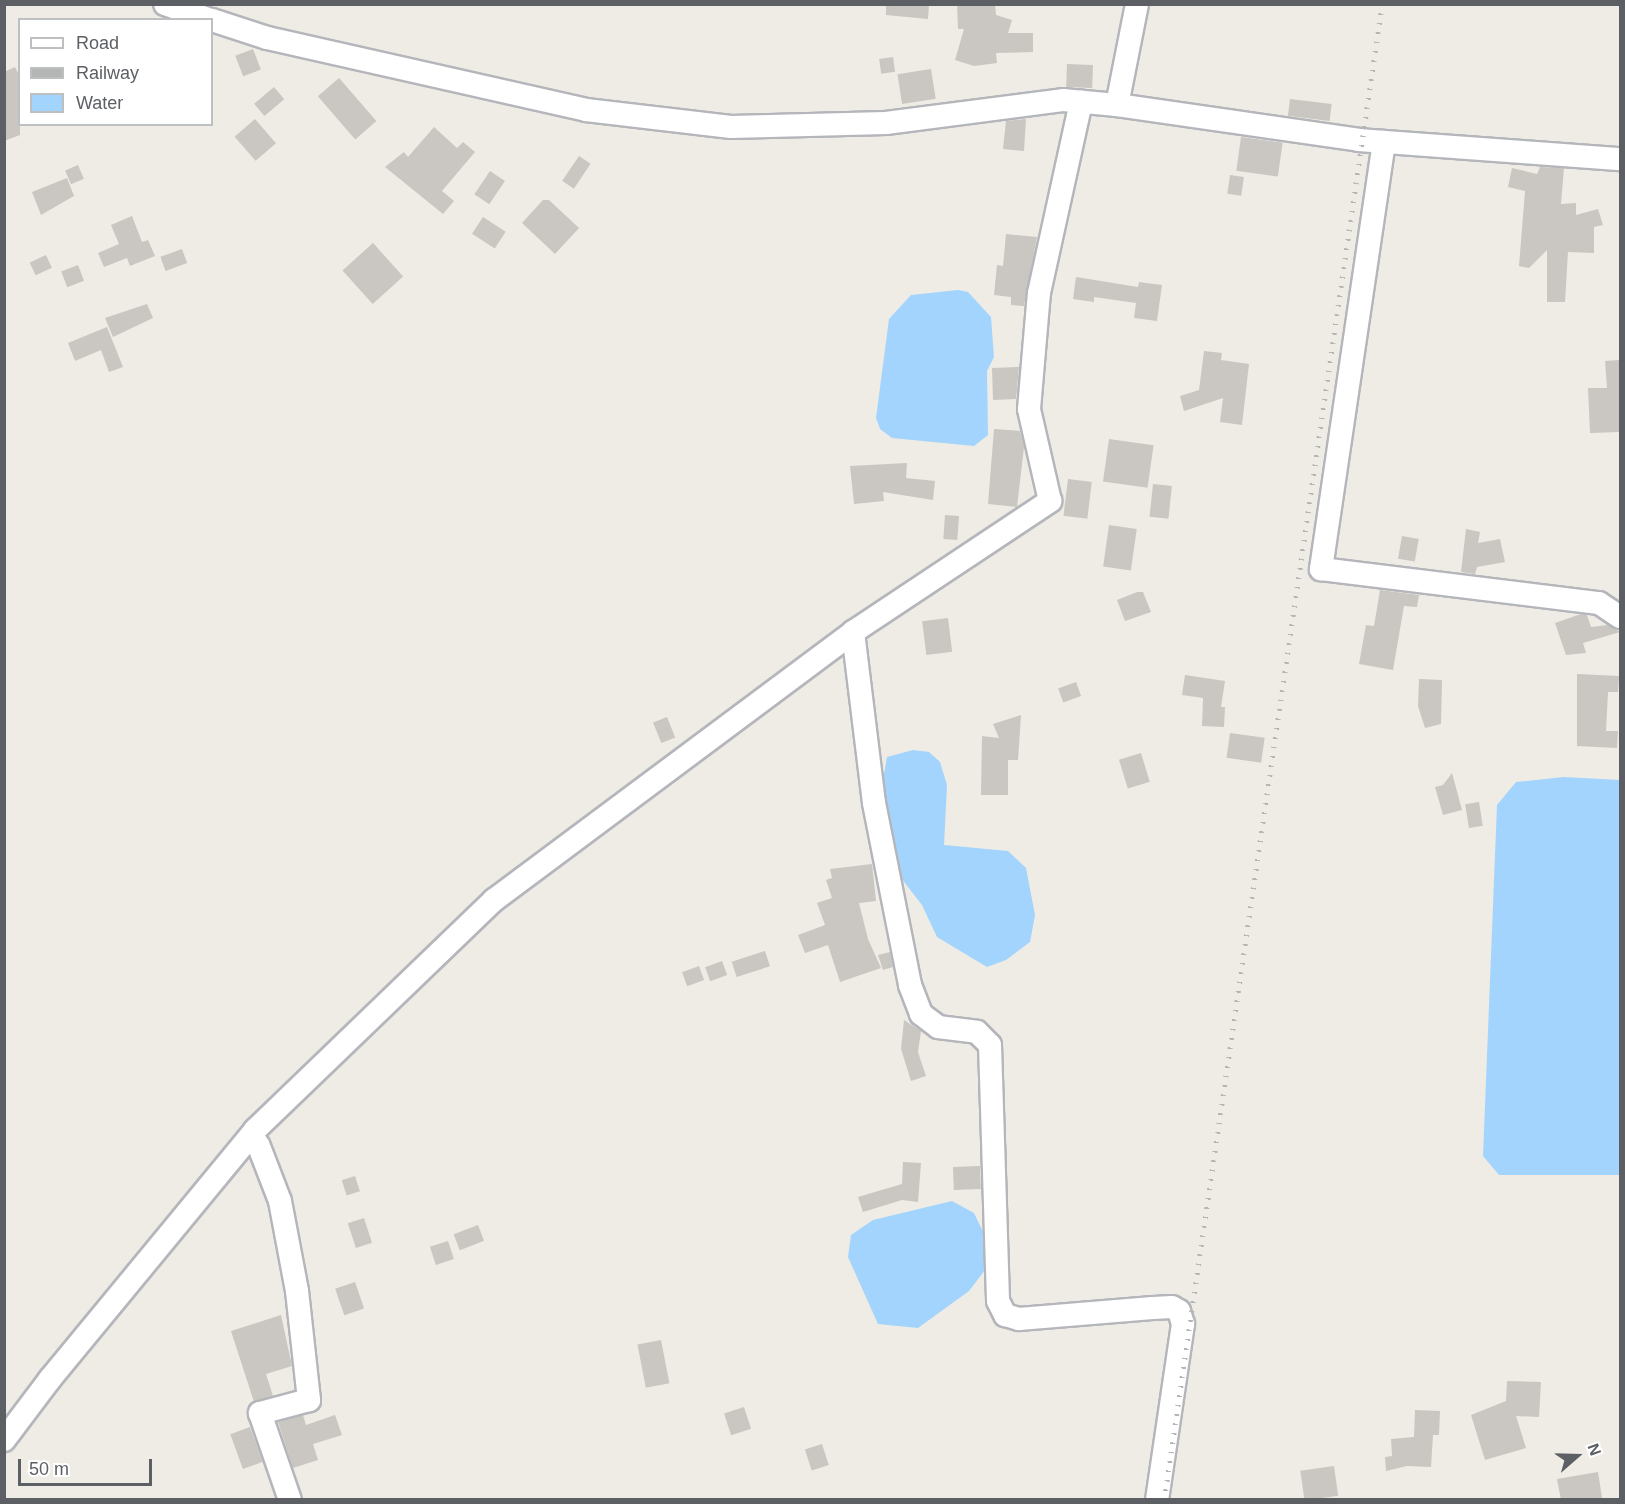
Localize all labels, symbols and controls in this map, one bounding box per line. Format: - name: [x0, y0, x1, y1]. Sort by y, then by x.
- legend: [18, 18, 213, 126]
- text: Road: [76, 33, 119, 53]
- text: Railway: [76, 63, 139, 83]
- text: Water: [76, 93, 123, 113]
- north arrow: [1547, 1426, 1607, 1486]
- text: N: [1584, 1441, 1604, 1458]
- scale bar: [21, 1447, 154, 1485]
- text: 50 m: [29, 1459, 69, 1479]

